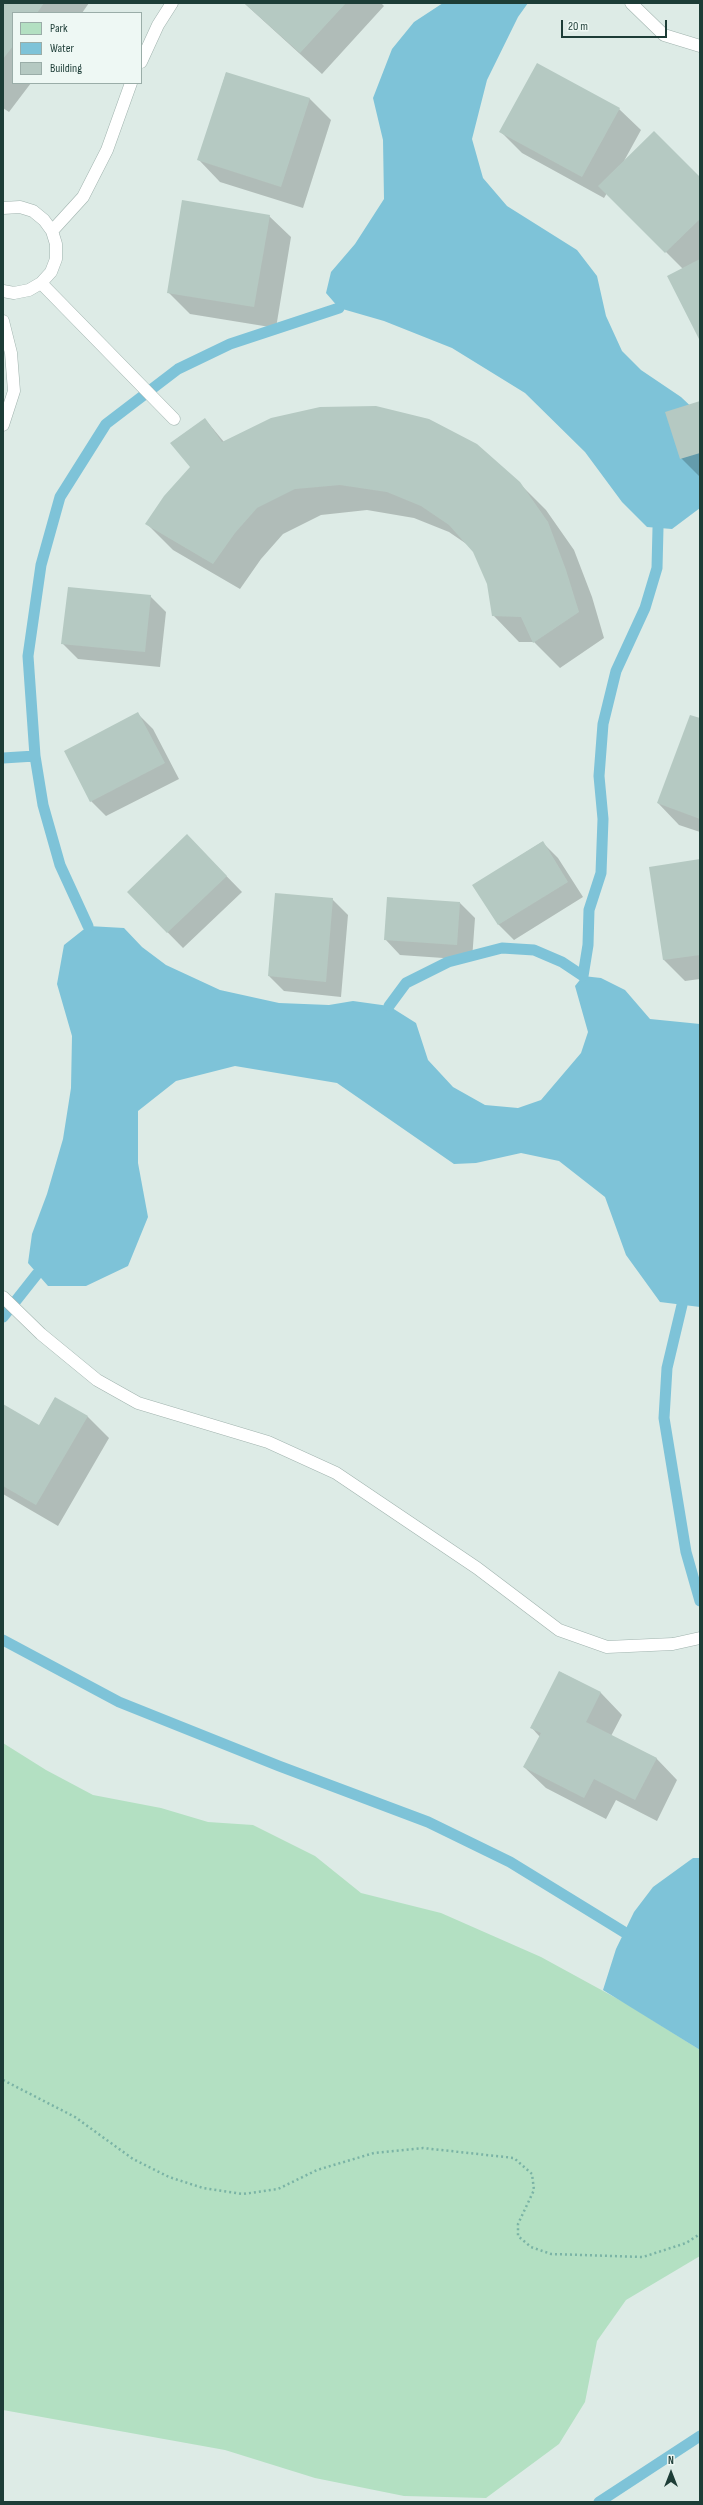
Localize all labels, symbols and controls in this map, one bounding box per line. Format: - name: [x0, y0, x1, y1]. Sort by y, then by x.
- legend: [12, 12, 142, 84]
- scale bar: [563, 12, 669, 38]
- text: 20 m: [568, 19, 588, 34]
- text: Park: [50, 21, 68, 36]
- text: Water: [50, 41, 74, 56]
- text: Building: [50, 61, 82, 76]
- north arrow: [651, 2453, 691, 2493]
- text: N: [668, 2454, 674, 2467]

